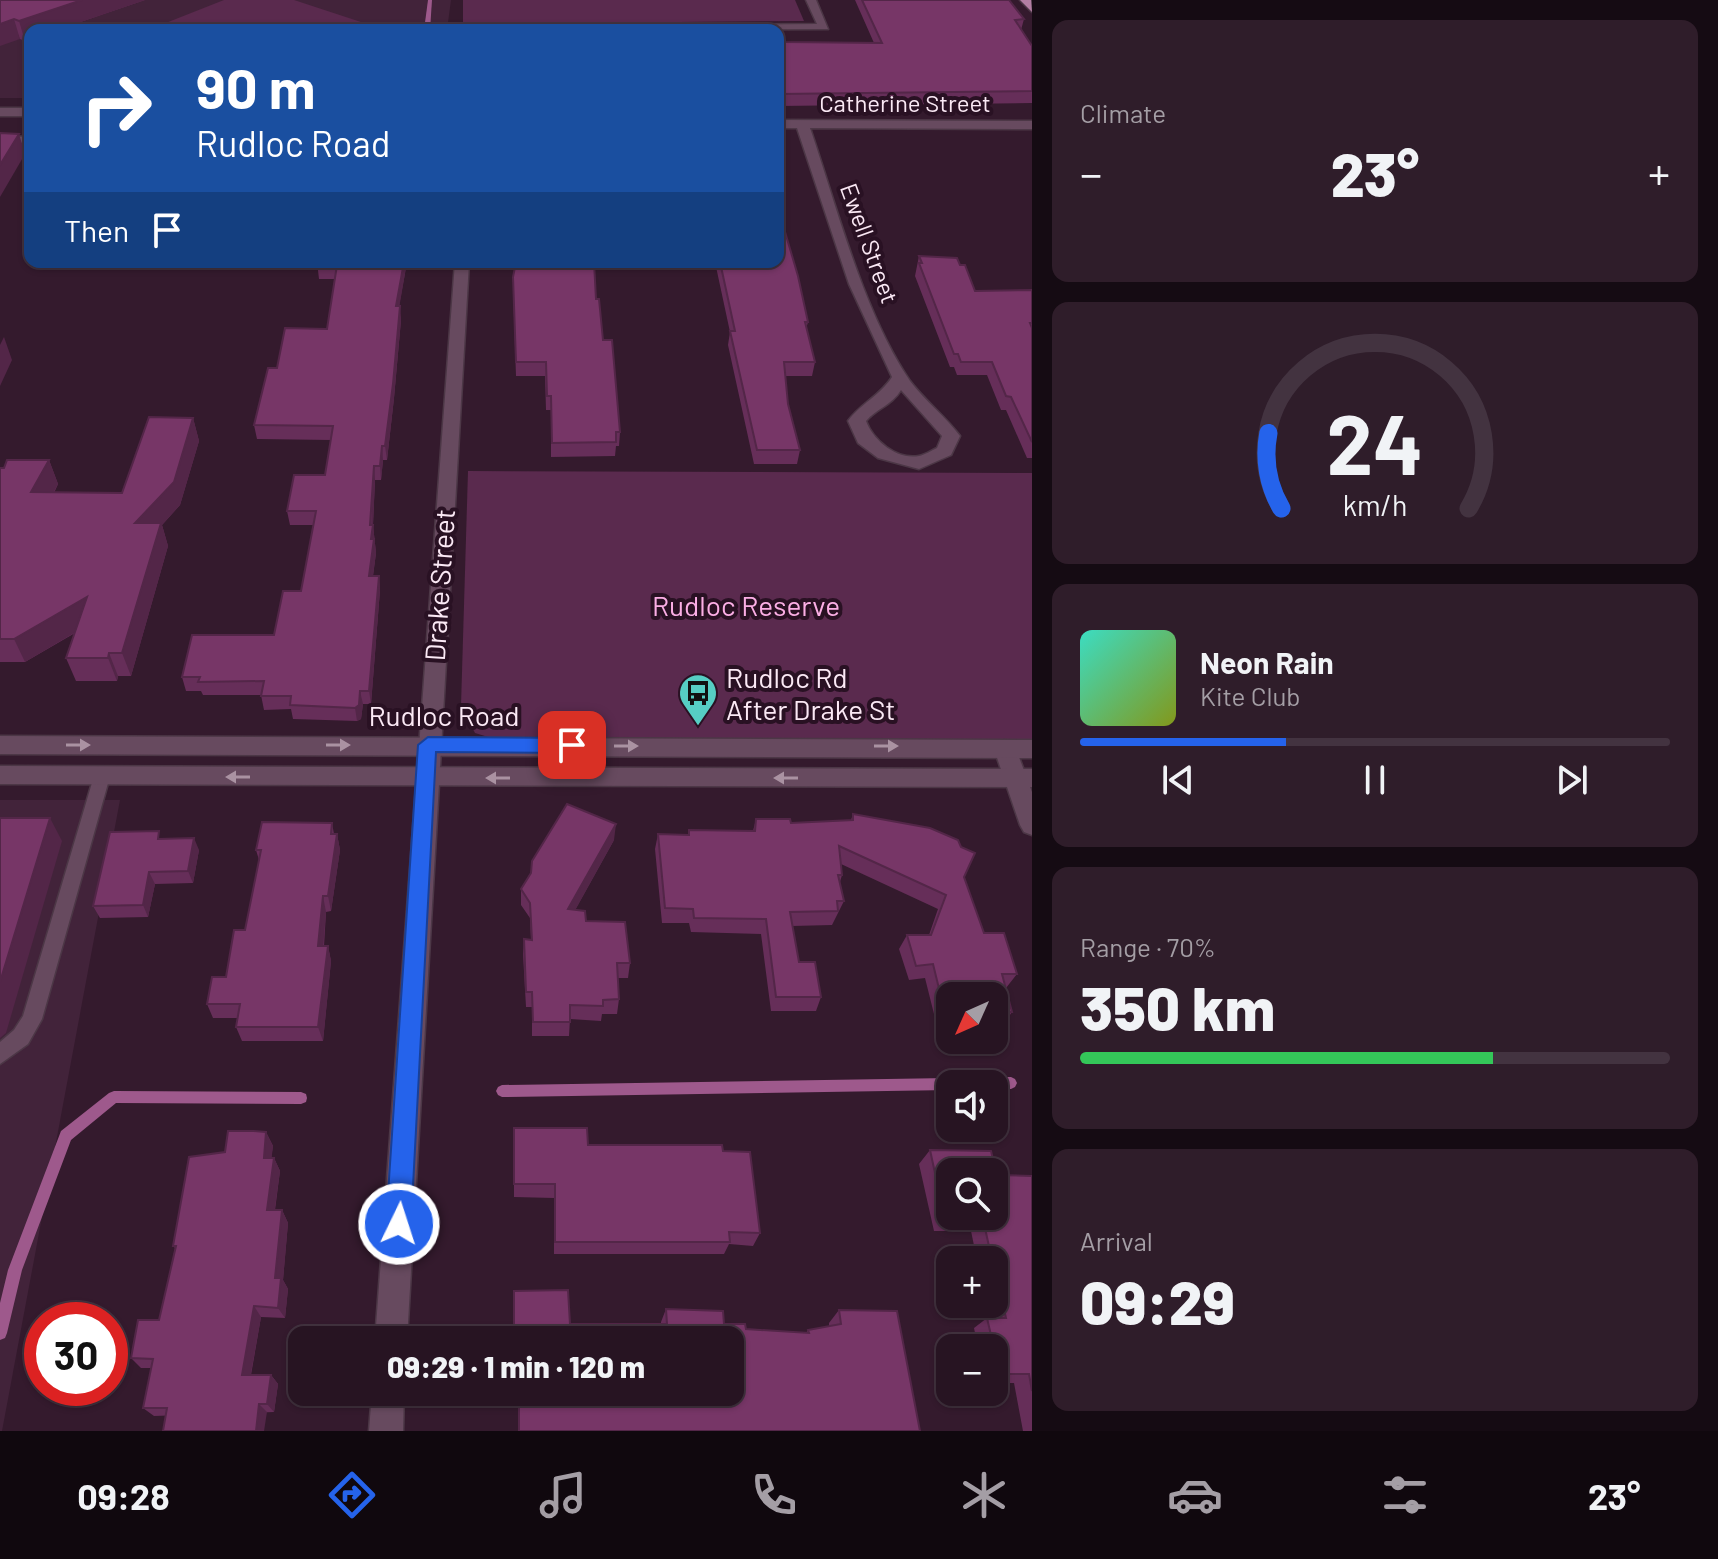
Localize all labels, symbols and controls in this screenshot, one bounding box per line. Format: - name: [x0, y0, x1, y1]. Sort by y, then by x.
- text: 90 m: [196, 53, 316, 120]
- icon: right: [64, 56, 168, 160]
- street label: Catherine Street: [819, 88, 991, 117]
- text: Climate: [1080, 97, 1166, 128]
- text: Rudloc Road: [196, 121, 390, 164]
- text: 23°: [1331, 137, 1419, 209]
- text: −: [1080, 146, 1102, 199]
- text: +: [1648, 146, 1670, 199]
- street label: Ewell Street: [835, 179, 905, 307]
- icon: arrive: [145, 208, 189, 252]
- text: Then: [64, 212, 129, 248]
- text: 24: [1327, 392, 1423, 492]
- text: km/h: [1343, 487, 1407, 522]
- street label: Drake Street: [417, 508, 461, 662]
- park label: Rudloc Reserve: [652, 588, 840, 622]
- text: Neon Rain: [1200, 644, 1334, 680]
- place label: Rudloc Rd After Drake St: [726, 660, 895, 726]
- bus stop icon: Rudloc Rd After Drake St: [677, 672, 719, 727]
- text: Kite Club: [1200, 680, 1301, 711]
- street label: Rudloc Road: [368, 698, 520, 732]
- pin: [538, 711, 606, 779]
- icon: arrive: [550, 723, 594, 767]
- one-way arrow: [66, 739, 91, 751]
- one-way arrow: [326, 739, 351, 751]
- one-way arrow: [614, 740, 639, 752]
- one-way arrow: [874, 740, 899, 752]
- icon: previous: [1156, 758, 1200, 802]
- icon: pause: [1353, 758, 1397, 802]
- icon: next: [1550, 758, 1594, 802]
- one-way arrow: [225, 770, 250, 783]
- one-way arrow: [485, 772, 510, 784]
- one-way arrow: [773, 772, 798, 784]
- text: Range · 70%: [1080, 931, 1216, 962]
- text: 350 km: [1080, 971, 1275, 1043]
- north arrow: [936, 982, 1008, 1054]
- map controls: [936, 982, 1008, 1406]
- button: sound: [936, 1070, 1008, 1142]
- button: search: [936, 1158, 1008, 1230]
- position arrow: [357, 1182, 441, 1266]
- text: Arrival: [1080, 1225, 1153, 1256]
- button: +: [936, 1246, 1008, 1318]
- text: 09:29: [1080, 1265, 1235, 1337]
- speed limit sign: 30: [24, 1302, 128, 1406]
- button: −: [936, 1334, 1008, 1406]
- text: 09:29 · 1 min · 120 m: [387, 1348, 645, 1384]
- icon: directions: [324, 1467, 380, 1523]
- icon: music: [535, 1467, 591, 1523]
- icon: phone: [746, 1467, 802, 1523]
- icon: climate: [956, 1467, 1012, 1523]
- icon: car: [1167, 1467, 1223, 1523]
- icon: filters: [1377, 1467, 1433, 1523]
- text: 09:28: [77, 1474, 170, 1517]
- text: 23°: [1588, 1474, 1641, 1517]

